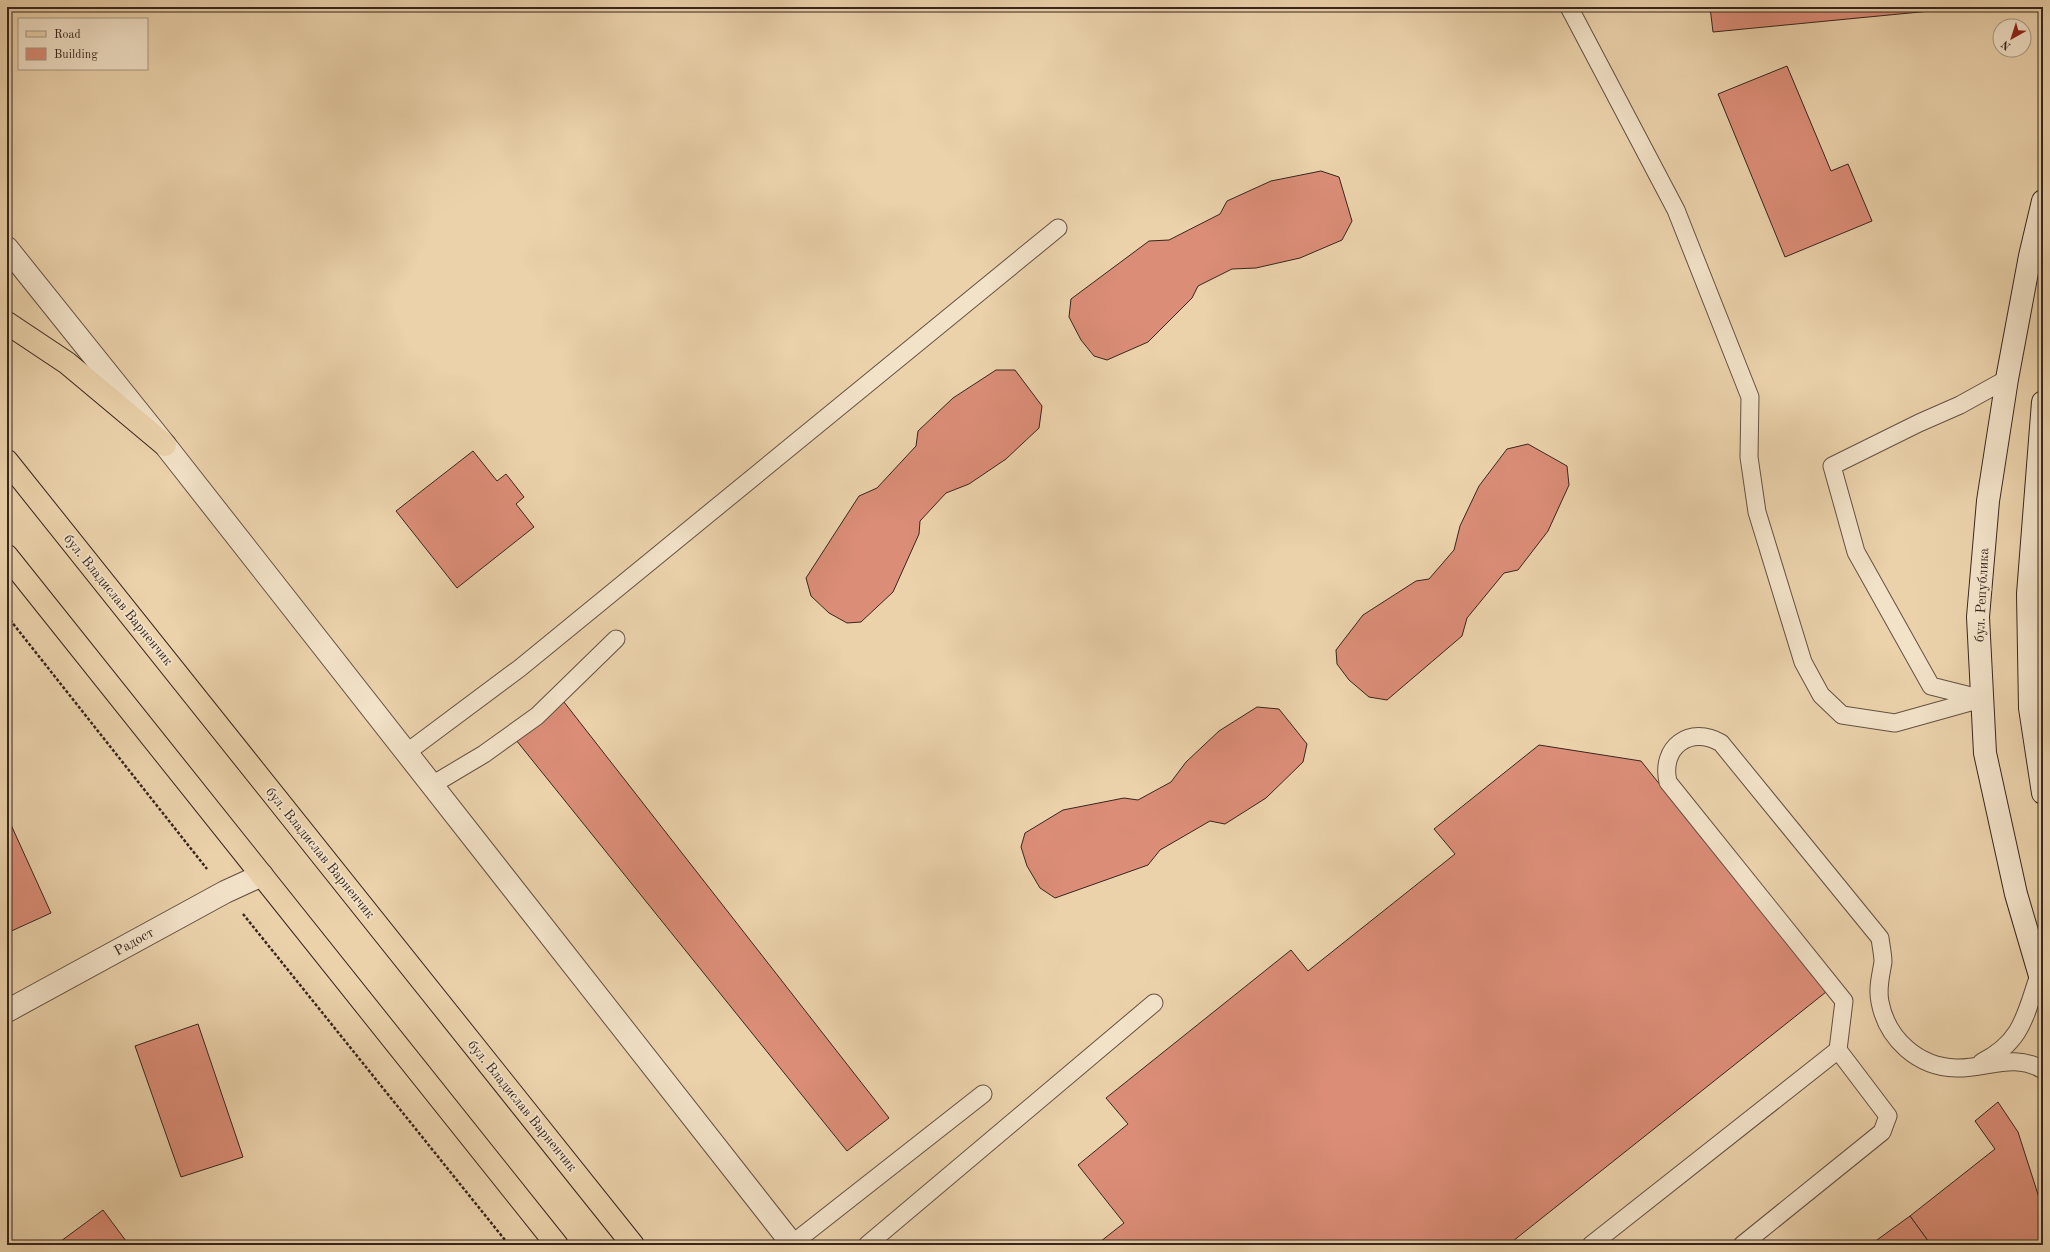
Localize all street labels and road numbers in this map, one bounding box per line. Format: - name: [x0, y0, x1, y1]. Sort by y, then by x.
- street label: бул. Владислав Варненчик: [61, 532, 175, 668]
- street label: бул. Република: [1973, 548, 1991, 642]
- street label: бул. Владислав Варненчик: [263, 785, 377, 921]
- street label: Радост: [112, 925, 157, 959]
- street label: бул. Владислав Варненчик: [465, 1038, 579, 1174]

